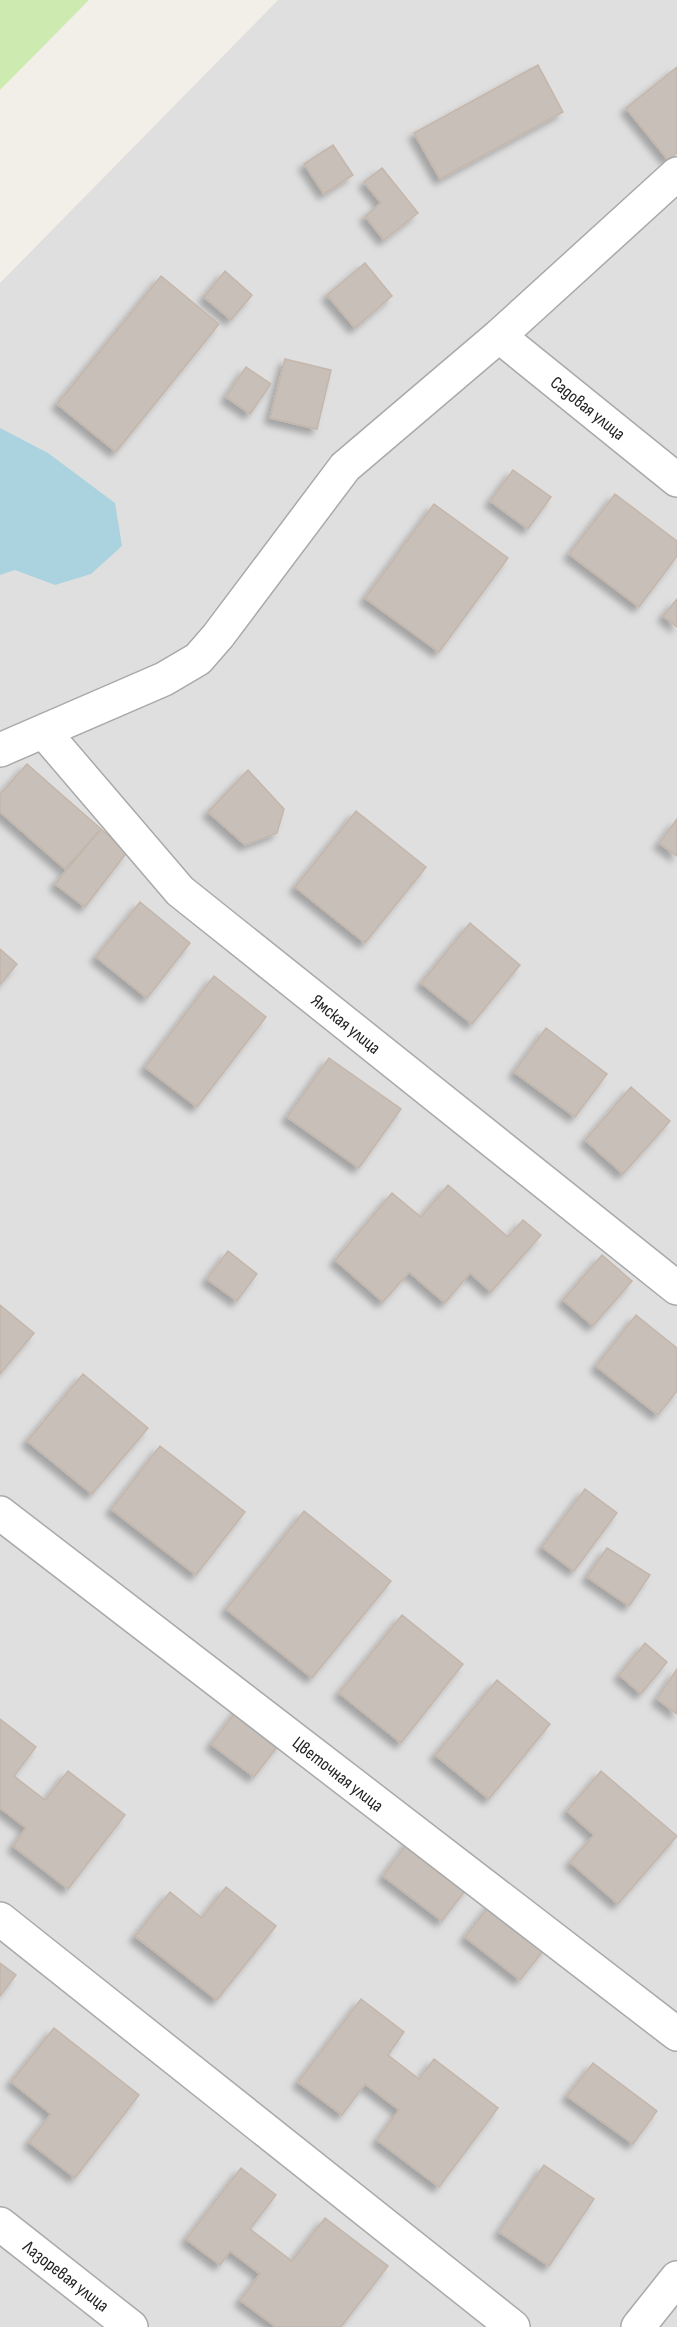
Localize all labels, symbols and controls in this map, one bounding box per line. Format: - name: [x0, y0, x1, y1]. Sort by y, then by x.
- street label: Садовая улица: [546, 372, 629, 445]
- street label: Ямская улица: [307, 990, 385, 1059]
- street label: Цветочная улица: [288, 1732, 387, 1816]
- street label: Лазоревая улица: [18, 2236, 113, 2316]

